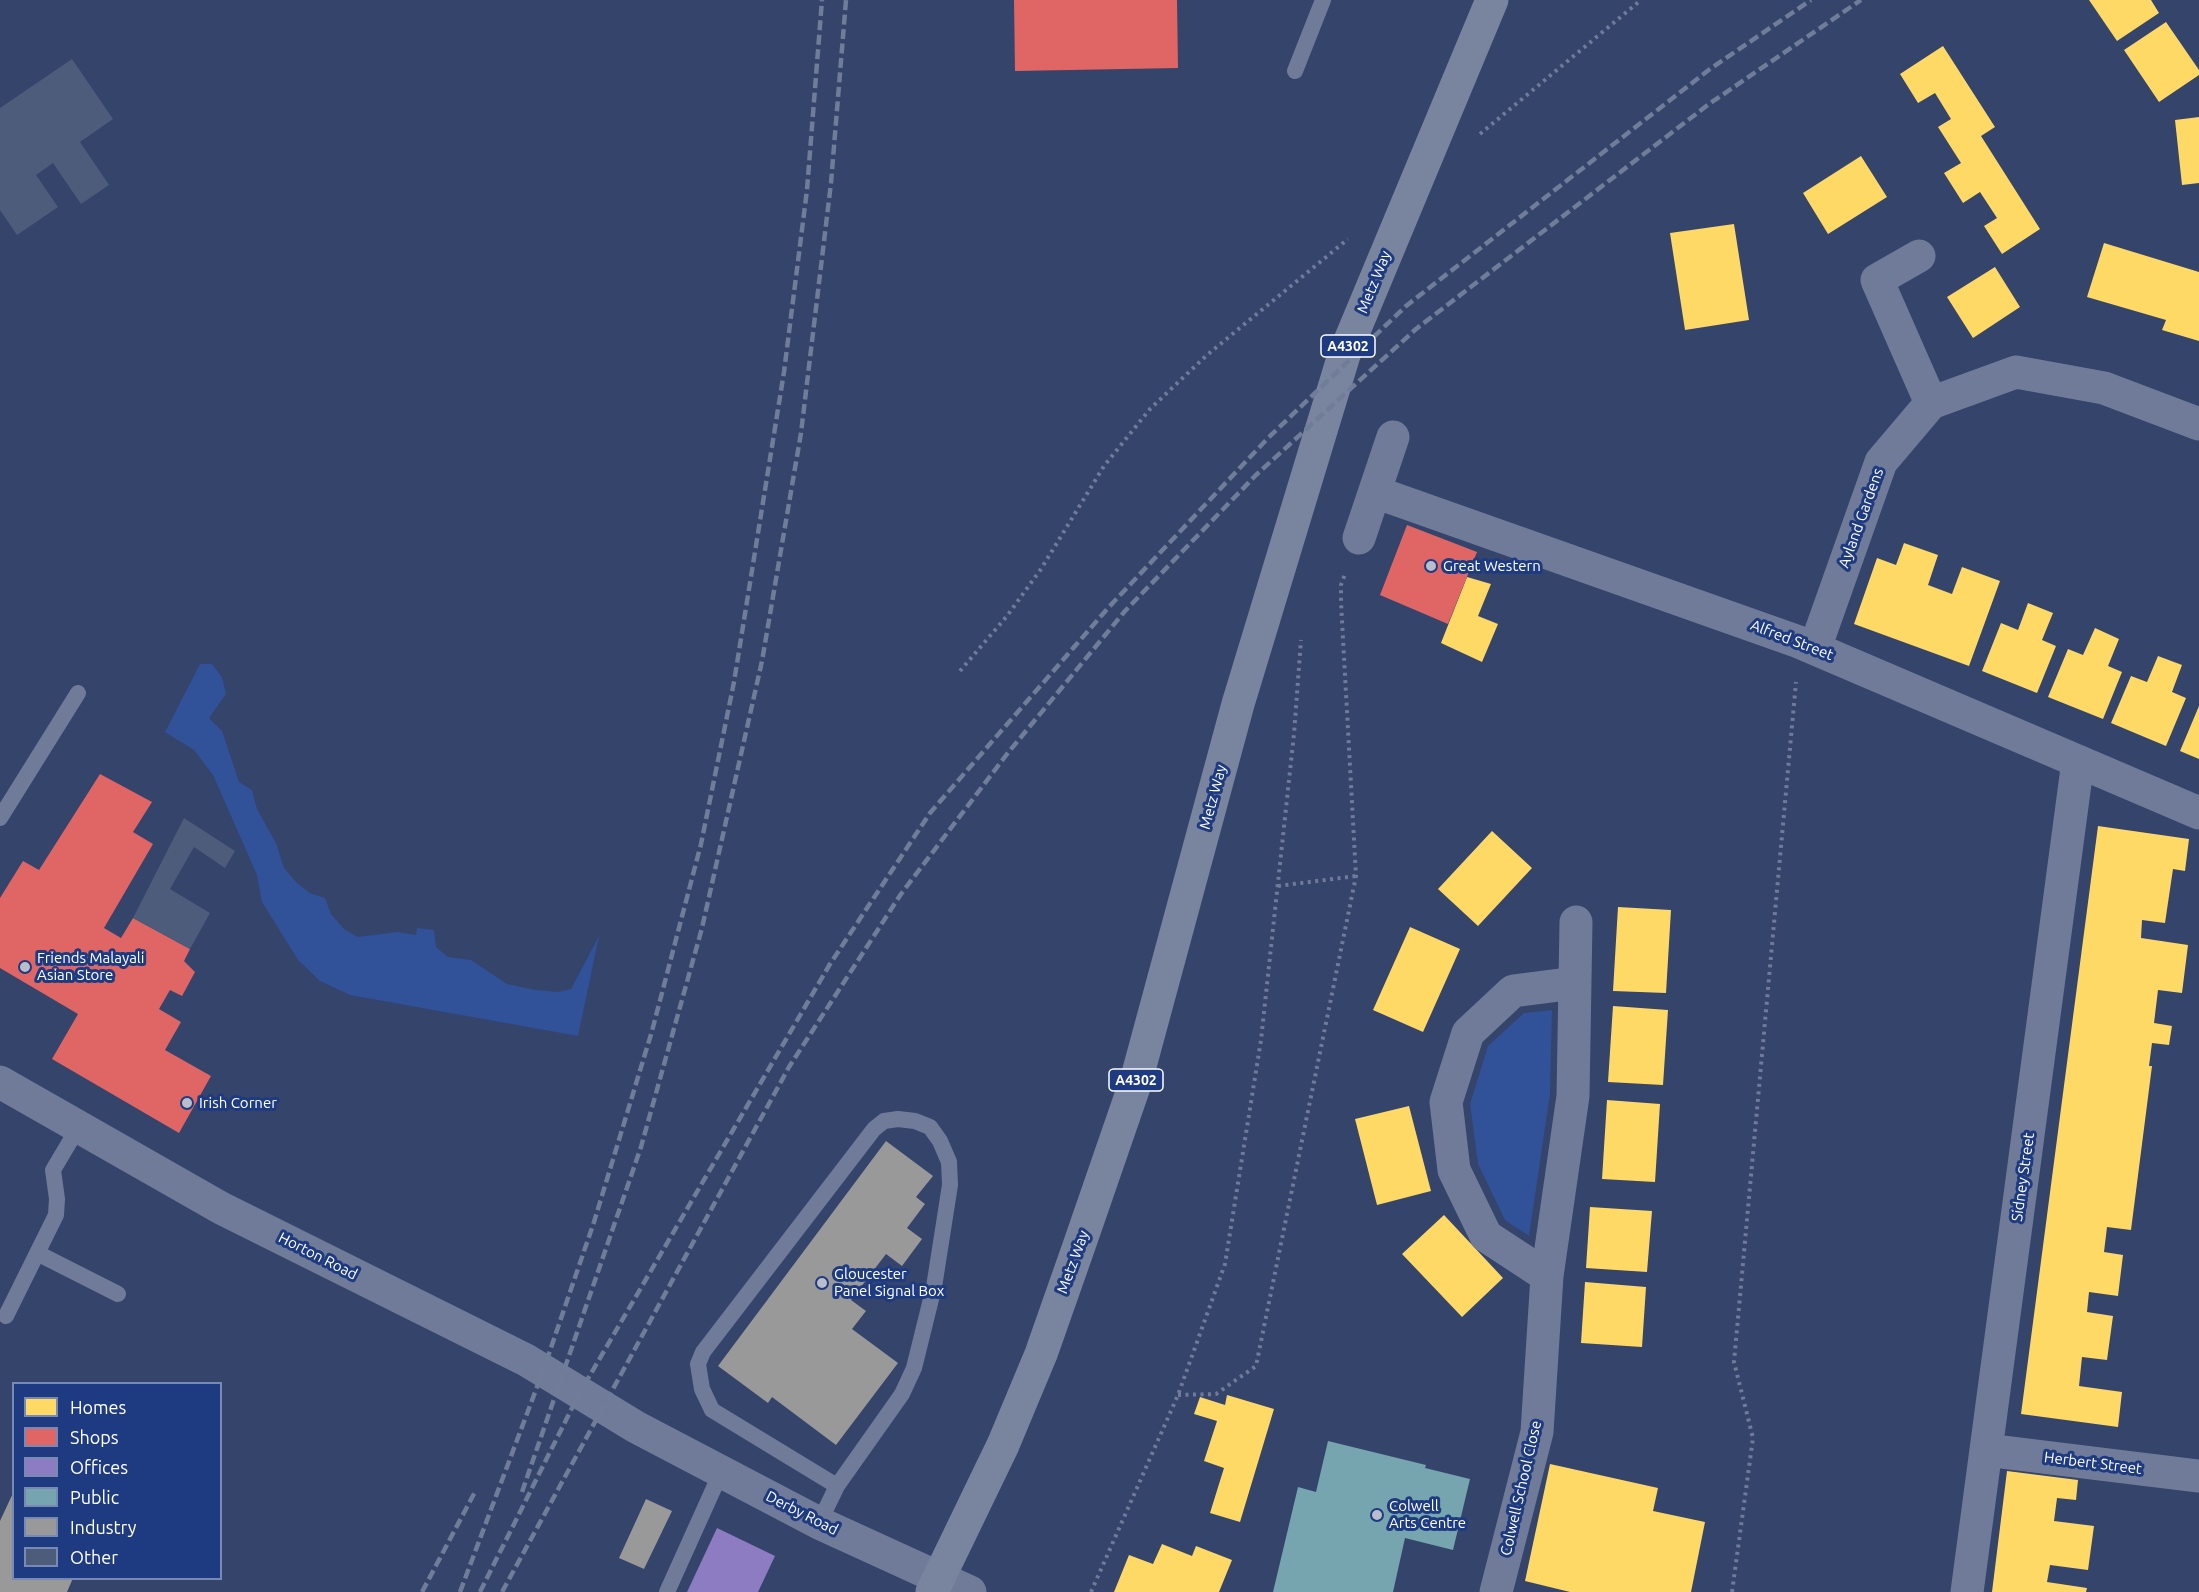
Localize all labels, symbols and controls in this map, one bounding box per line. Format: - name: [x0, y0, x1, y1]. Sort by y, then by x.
- street label: Metz Way: [1353, 248, 1395, 316]
- road number: A4302: [1321, 335, 1375, 357]
- street label: Ayland Gardens: [1835, 466, 1887, 570]
- place label: Great Western: [1443, 557, 1541, 575]
- marker: Great Western: [1424, 559, 1438, 573]
- street label: Alfred Street: [1748, 616, 1836, 664]
- street label: Metz Way: [1196, 763, 1230, 831]
- place label: Friends Malayali Asian Store: [37, 949, 144, 984]
- marker: Friends Malayali Asian Store: [18, 960, 32, 974]
- road number: A4302: [1109, 1069, 1163, 1091]
- place label: Irish Corner: [199, 1094, 277, 1112]
- marker: Irish Corner: [180, 1096, 194, 1110]
- street label: Sidney Street: [2008, 1131, 2038, 1223]
- street label: Horton Road: [276, 1228, 360, 1284]
- street label: Metz Way: [1053, 1228, 1093, 1296]
- place label: Gloucester Panel Signal Box: [834, 1265, 944, 1300]
- marker: Gloucester Panel Signal Box: [815, 1276, 829, 1290]
- legend: [12, 1382, 222, 1580]
- text: Homes: [70, 1397, 126, 1417]
- street label: Colwell School Close: [1497, 1419, 1545, 1557]
- text: Shops: [70, 1427, 119, 1447]
- street label: Herbert Street: [2043, 1448, 2143, 1478]
- text: Offices: [70, 1457, 128, 1477]
- text: Public: [70, 1487, 119, 1507]
- street label: Derby Road: [763, 1487, 841, 1539]
- place label: Colwell Arts Centre: [1389, 1497, 1466, 1532]
- marker: Colwell Arts Centre: [1370, 1508, 1384, 1522]
- text: Industry: [70, 1517, 136, 1537]
- text: Other: [70, 1547, 118, 1567]

